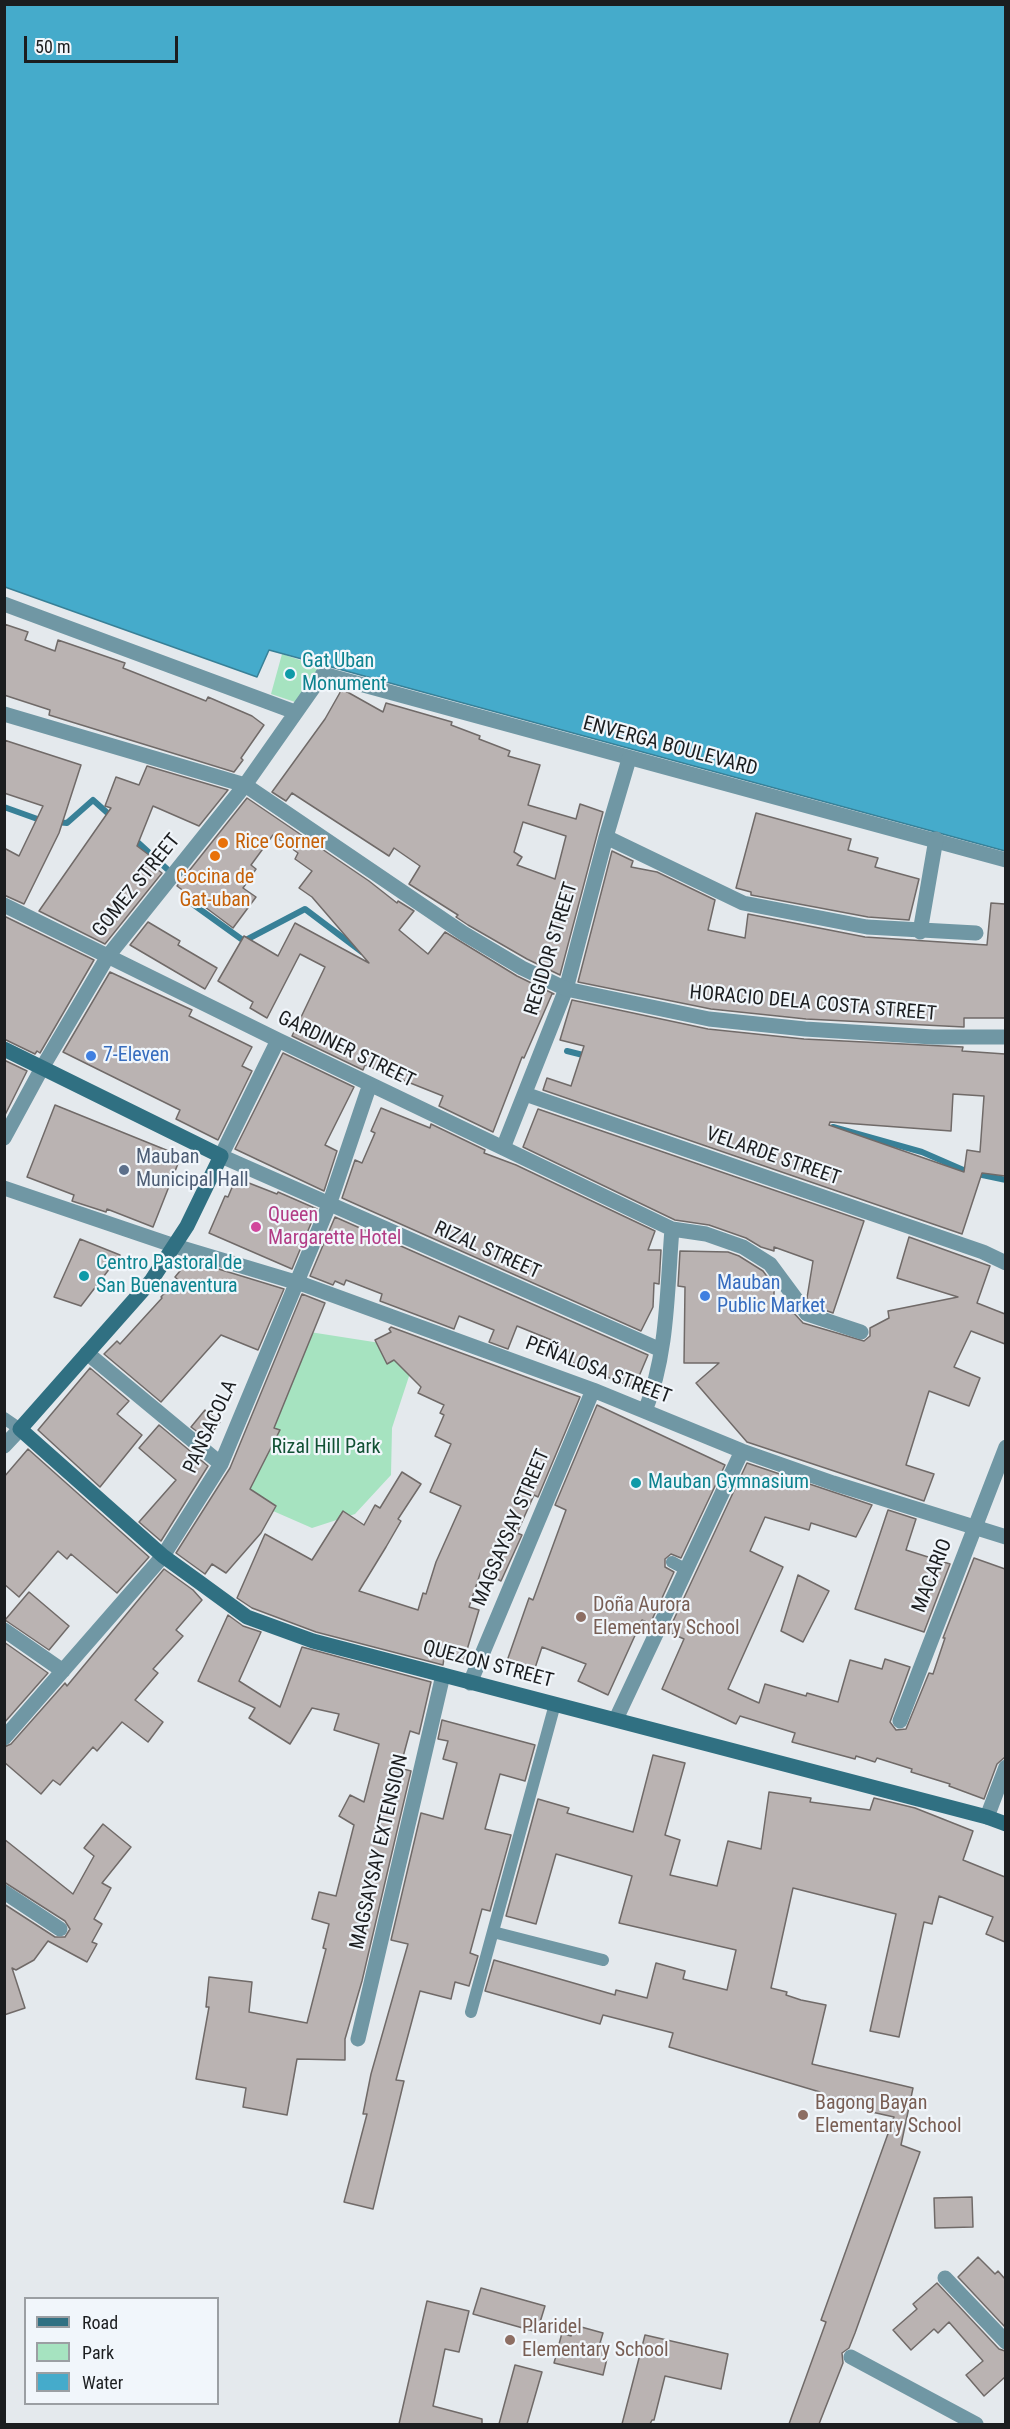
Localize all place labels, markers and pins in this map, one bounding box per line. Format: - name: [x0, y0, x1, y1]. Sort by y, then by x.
- place label: Gat Uban Monument: [302, 650, 387, 697]
- marker: Gat Uban Monument: [283, 667, 297, 681]
- place label: Rice Corner: [235, 831, 326, 855]
- marker: Rice Corner: [216, 836, 230, 850]
- marker: Cocina de Gat-uban: [208, 849, 222, 863]
- place label: Cocina de Gat-uban: [176, 866, 254, 913]
- place label: 7-Eleven: [103, 1044, 169, 1068]
- marker: 7-Eleven: [84, 1049, 98, 1063]
- place label: Mauban Municipal Hall: [136, 1146, 249, 1193]
- marker: Mauban Municipal Hall: [117, 1163, 131, 1177]
- place label: Queen Margarette Hotel: [268, 1204, 401, 1251]
- marker: Queen Margarette Hotel: [249, 1220, 263, 1234]
- place label: Centro Pastoral de San Buenaventura: [96, 1252, 242, 1299]
- marker: Centro Pastoral de San Buenaventura: [77, 1269, 91, 1283]
- place label: Mauban Public Market: [717, 1272, 826, 1319]
- marker: Mauban Public Market: [698, 1289, 712, 1303]
- place label: Mauban Gymnasium: [648, 1471, 809, 1495]
- marker: Mauban Gymnasium: [629, 1476, 643, 1490]
- place label: Doña Aurora Elementary School: [593, 1594, 740, 1641]
- marker: Doña Aurora Elementary School: [574, 1610, 588, 1624]
- place label: Bagong Bayan Elementary School: [815, 2092, 962, 2139]
- marker: Bagong Bayan Elementary School: [796, 2108, 810, 2122]
- place label: Plaridel Elementary School: [522, 2316, 669, 2363]
- marker: Plaridel Elementary School: [503, 2333, 517, 2347]

